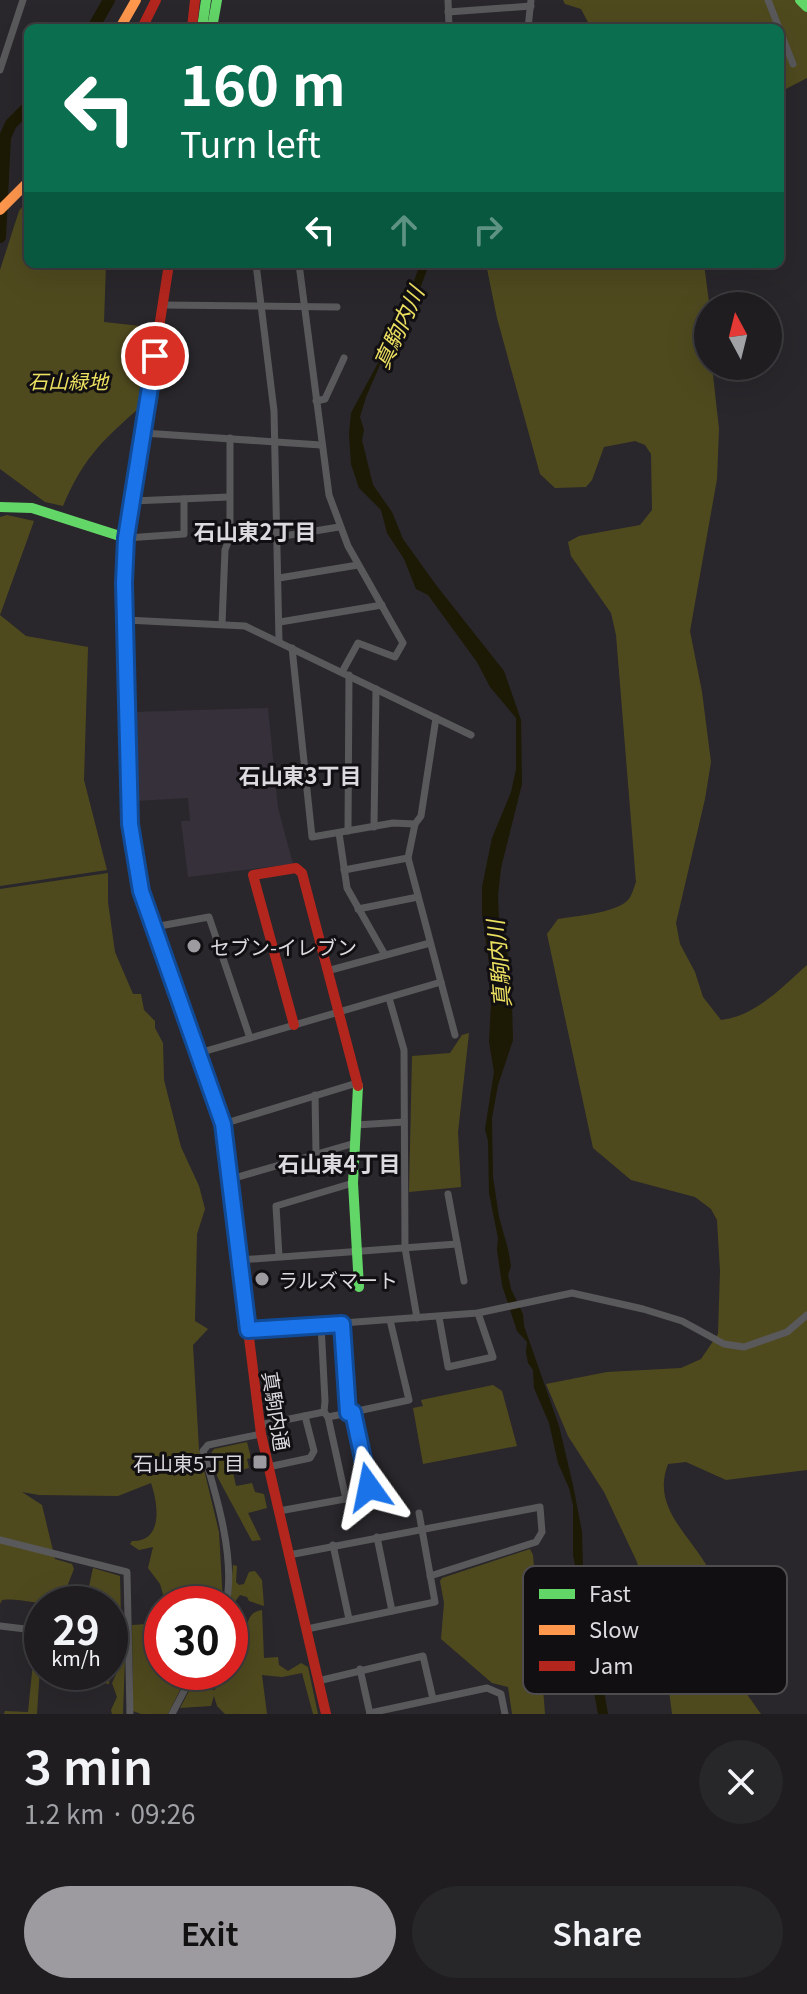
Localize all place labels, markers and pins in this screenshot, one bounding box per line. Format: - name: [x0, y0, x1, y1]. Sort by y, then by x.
- pin: [121, 322, 189, 390]
- place label: セブン-イレブン: [210, 932, 357, 961]
- marker: セブン-イレブン: [185, 937, 203, 955]
- place label: ラルズマート: [278, 1265, 398, 1294]
- marker: ラルズマート: [253, 1270, 271, 1288]
- place label: 石山東5丁目: [133, 1448, 244, 1477]
- marker: 石山東5丁目: [251, 1453, 269, 1471]

